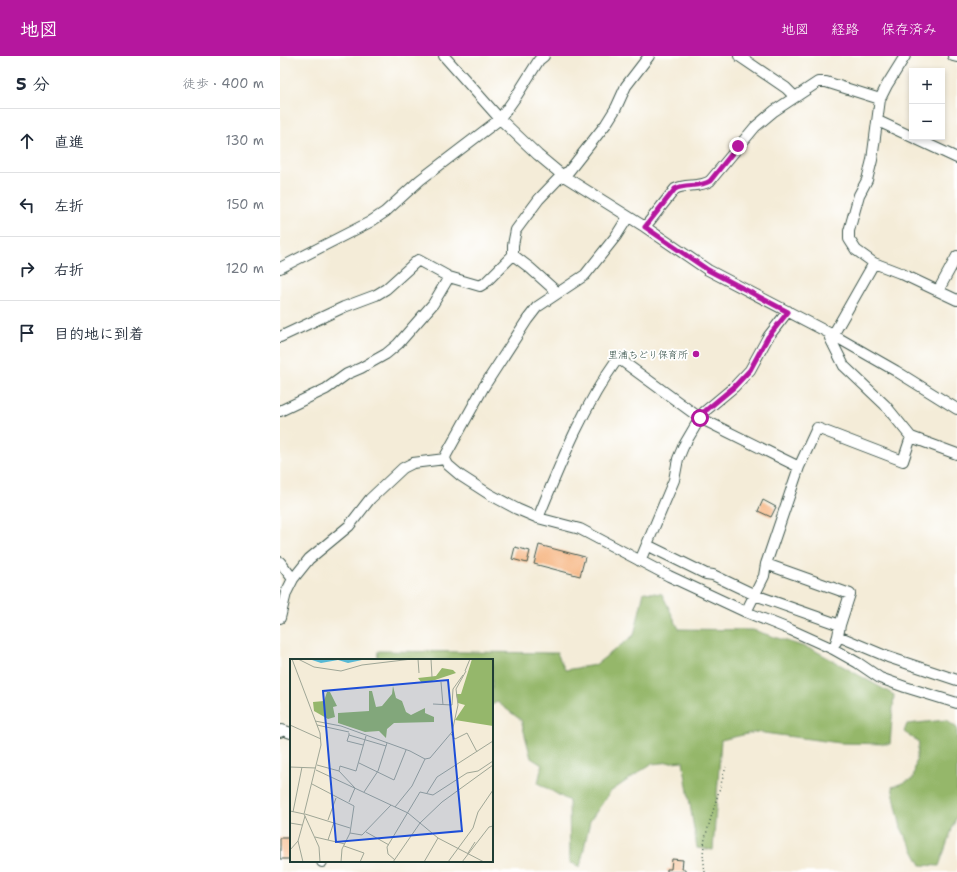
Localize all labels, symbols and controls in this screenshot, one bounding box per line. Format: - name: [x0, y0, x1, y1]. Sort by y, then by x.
- text: 地図: [20, 17, 58, 42]
- text: 地図: [781, 20, 809, 38]
- text: 経路: [831, 20, 859, 38]
- text: 保存済み: [881, 20, 937, 38]
- map controls: [909, 68, 945, 140]
- button: +: [909, 68, 945, 104]
- text: 5 分: [16, 73, 49, 95]
- text: 徒歩 · 400 m: [183, 75, 264, 92]
- button: −: [909, 104, 945, 140]
- icon: ahead: [16, 130, 38, 152]
- text: 直進: [54, 132, 84, 152]
- text: 130 m: [226, 132, 264, 149]
- route end: [729, 137, 747, 155]
- icon: left: [16, 194, 38, 216]
- text: 左折: [54, 196, 84, 216]
- text: 150 m: [226, 196, 264, 213]
- icon: right: [16, 258, 38, 280]
- text: 右折: [54, 260, 84, 280]
- text: 120 m: [226, 260, 264, 277]
- icon: arrive: [16, 322, 38, 344]
- text: 目的地に到着: [54, 324, 144, 344]
- place label: 里浦ちどり保育所: [608, 348, 688, 361]
- marker: 里浦ちどり保育所: [691, 349, 701, 359]
- route start: [691, 409, 709, 427]
- inset map: [290, 659, 493, 862]

